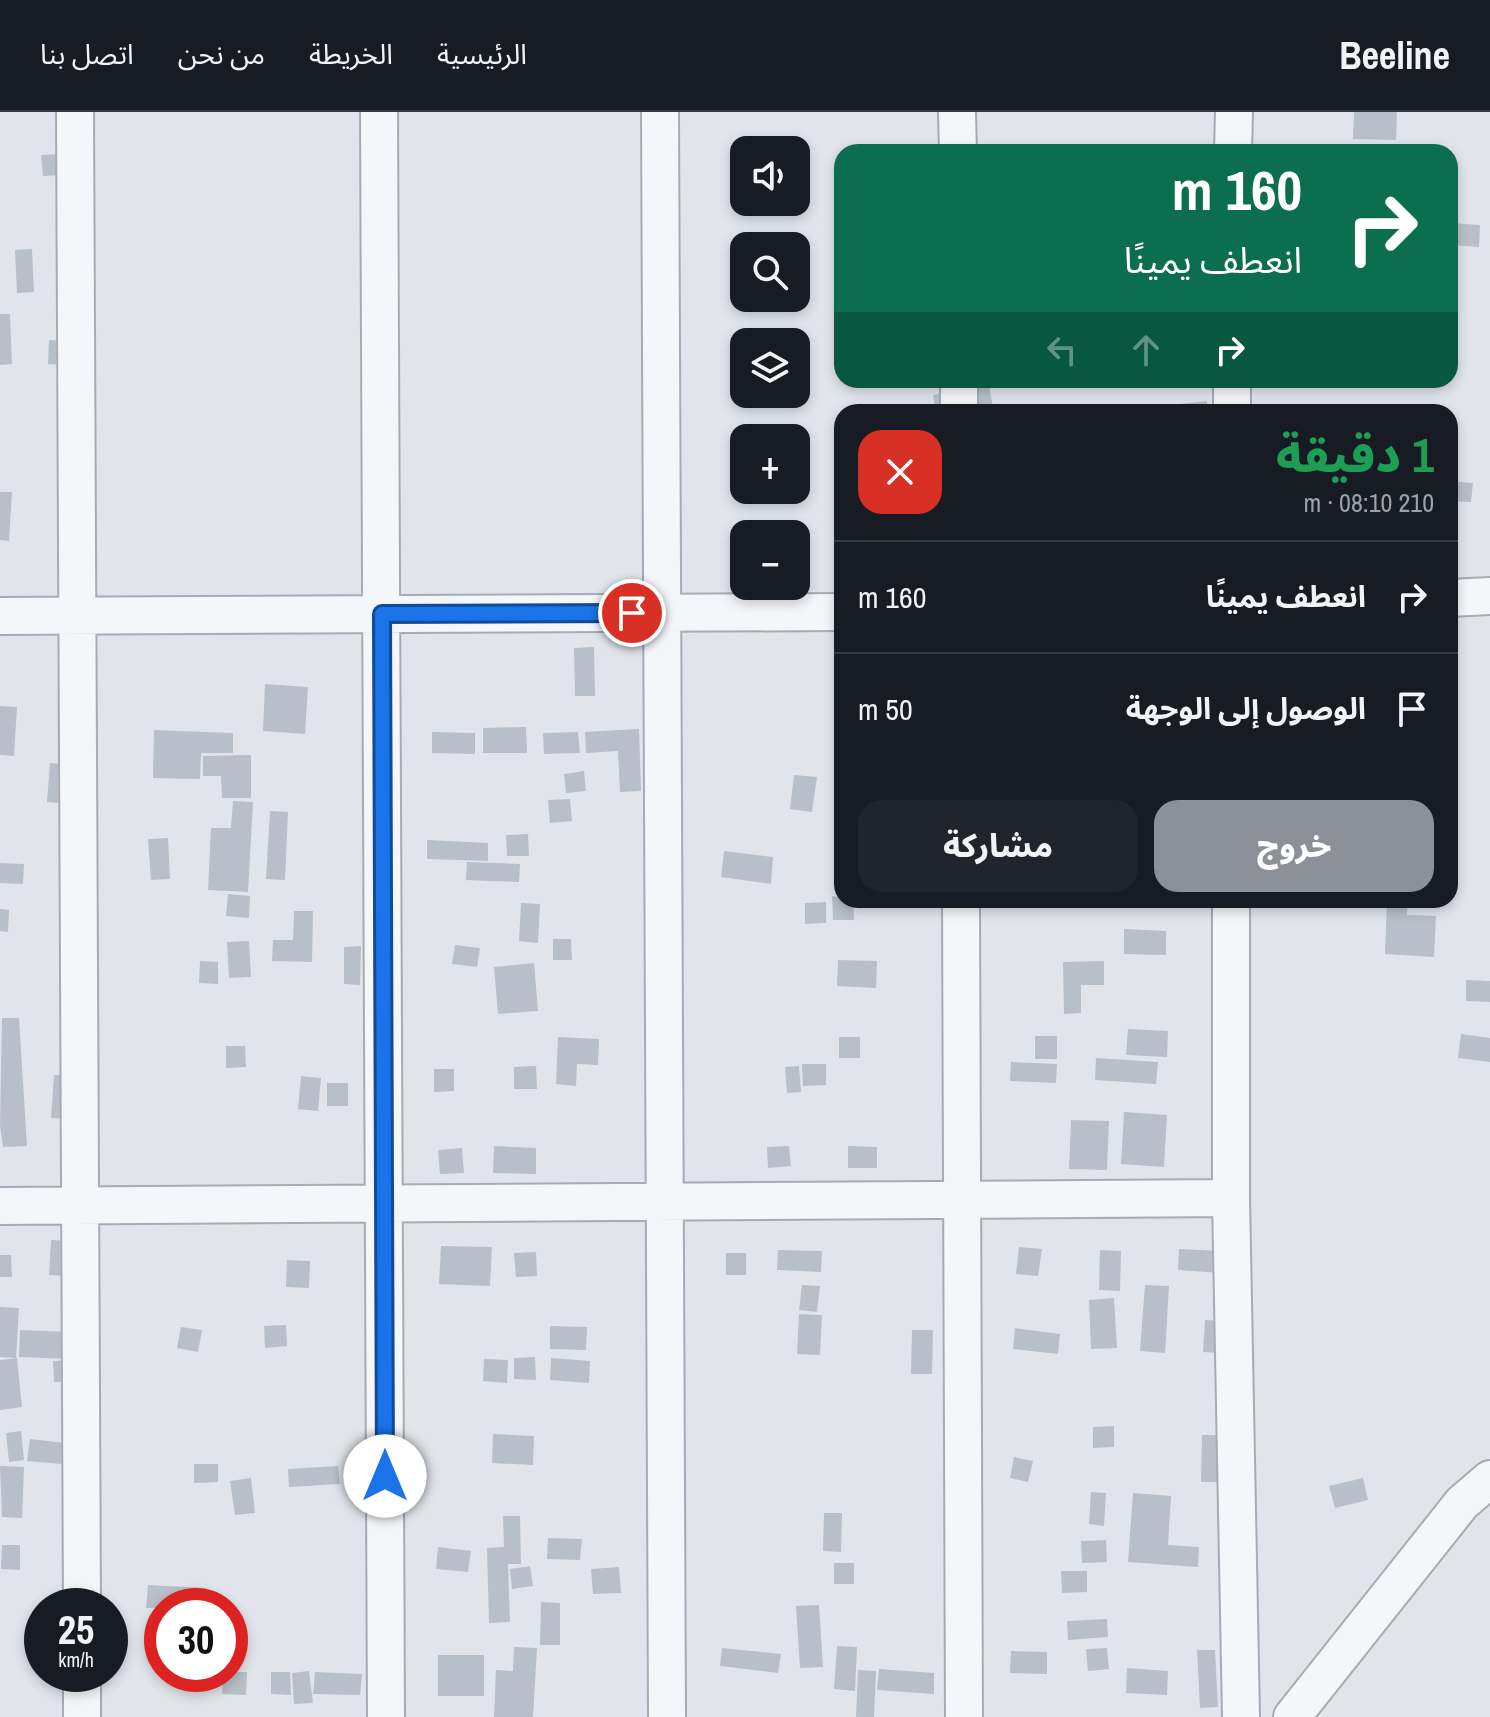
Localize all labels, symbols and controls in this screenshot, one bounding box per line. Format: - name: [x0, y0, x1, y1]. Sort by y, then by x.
- text: Beeline: [1339, 30, 1450, 81]
- text: اتصل بنا: [40, 35, 134, 73]
- text: من نحن: [178, 35, 265, 73]
- text: الخريطة: [309, 35, 393, 73]
- text: الرئيسية: [437, 35, 527, 73]
- map controls: [730, 136, 810, 600]
- button: sound: [730, 136, 810, 216]
- text: 160 m: [1172, 152, 1302, 227]
- icon: right: [1330, 176, 1434, 280]
- button: search: [730, 232, 810, 312]
- text: انعطف يمينًا: [1124, 236, 1302, 284]
- button: layers: [730, 328, 810, 408]
- icon: left: [1040, 328, 1084, 372]
- icon: ahead: [1124, 328, 1168, 372]
- icon: right: [1208, 328, 1252, 372]
- text: 1 دقيقة: [1276, 422, 1434, 487]
- button: +: [730, 424, 810, 504]
- button: close: [858, 430, 942, 514]
- text: 210 m · 08:10: [1304, 485, 1434, 520]
- button: −: [730, 520, 810, 600]
- icon: right: [1390, 575, 1434, 619]
- text: انعطف يمينًا: [1206, 576, 1366, 616]
- text: 160 m: [858, 577, 926, 617]
- pin: [598, 579, 666, 647]
- icon: arrive: [610, 591, 654, 635]
- icon: arrive: [1390, 687, 1434, 731]
- text: الوصول إلى الوجهة: [1126, 688, 1366, 728]
- text: 50 m: [858, 689, 913, 729]
- button: مشاركة: [858, 800, 1138, 892]
- button: خروج: [1154, 800, 1434, 892]
- position arrow: [343, 1434, 427, 1518]
- speed limit sign: 30: [144, 1588, 248, 1692]
- text: 25: [58, 1603, 94, 1656]
- text: km/h: [58, 1646, 94, 1673]

